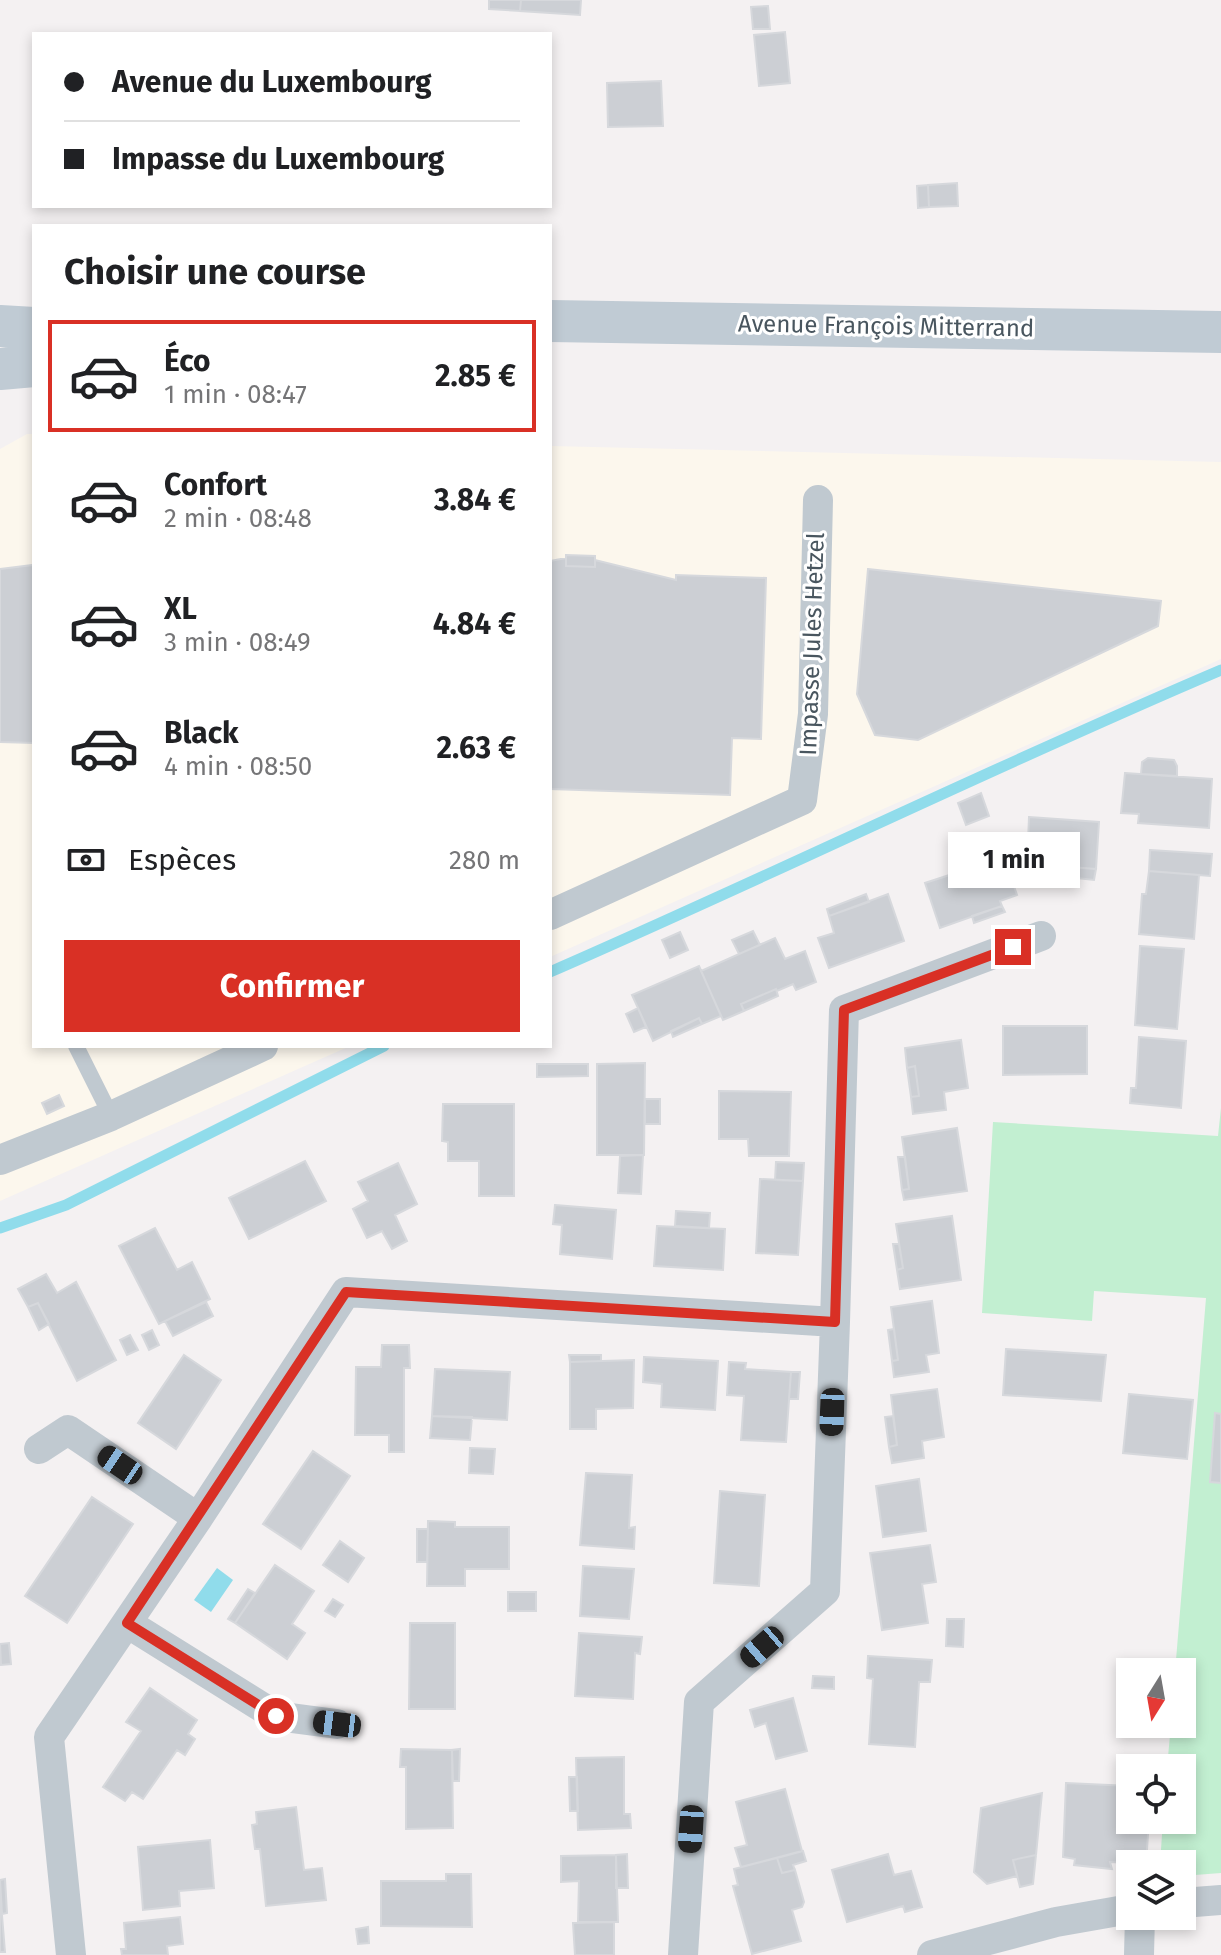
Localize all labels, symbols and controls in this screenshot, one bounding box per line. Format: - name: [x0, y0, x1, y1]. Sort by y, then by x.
- text: Avenue du Luxembourg: [112, 64, 432, 100]
- text: Impasse du Luxembourg: [112, 141, 444, 177]
- text: Choisir une course: [64, 250, 366, 294]
- street label: Avenue François Mitterrand: [738, 309, 1034, 343]
- icon: car: [68, 340, 140, 412]
- text: Éco: [164, 343, 210, 379]
- text: 2.85 €: [435, 358, 516, 394]
- text: 1 min · 08:47: [164, 379, 307, 410]
- icon: car: [68, 464, 140, 536]
- text: Confort: [164, 467, 267, 503]
- text: 3.84 €: [434, 482, 516, 518]
- text: 2 min · 08:48: [164, 503, 312, 534]
- street label: Impasse Jules Hetzel: [794, 532, 830, 756]
- icon: car: [68, 588, 140, 660]
- text: XL: [164, 591, 197, 627]
- text: 4.84 €: [433, 606, 516, 642]
- text: 3 min · 08:49: [164, 627, 311, 658]
- icon: car: [68, 712, 140, 784]
- text: Black: [164, 715, 239, 751]
- text: 2.63 €: [437, 730, 516, 766]
- text: 4 min · 08:50: [164, 751, 312, 782]
- callout: 1 min: [947, 831, 1079, 887]
- icon: cash: [64, 838, 108, 882]
- text: Espèces: [128, 842, 236, 878]
- text: 1 min: [983, 844, 1045, 875]
- text: 280 m: [449, 845, 520, 876]
- route end: [995, 929, 1031, 965]
- button: Confirmer: [64, 940, 520, 1032]
- car: [819, 1388, 845, 1436]
- car: [93, 1442, 147, 1488]
- car: [736, 1622, 788, 1672]
- north arrow: [1116, 1658, 1196, 1738]
- map controls: [1116, 1658, 1196, 1930]
- route start: [258, 1698, 294, 1734]
- car: [312, 1709, 362, 1739]
- button: locate: [1116, 1754, 1196, 1834]
- car: [677, 1804, 705, 1854]
- button: layers: [1116, 1850, 1196, 1930]

